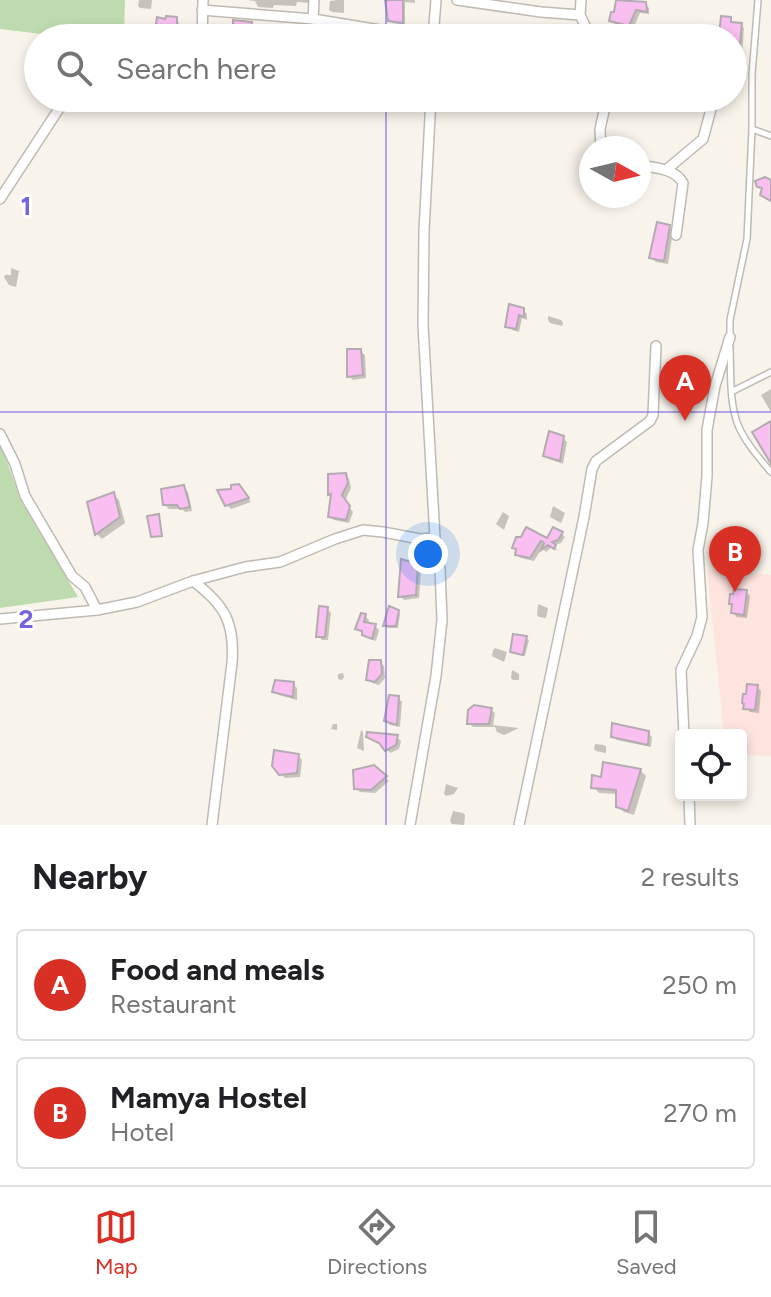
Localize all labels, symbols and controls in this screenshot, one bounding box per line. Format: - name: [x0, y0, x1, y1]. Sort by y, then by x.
- search box: [24, 24, 747, 112]
- icon: search: [52, 46, 96, 90]
- text: Search here: [116, 50, 276, 87]
- north arrow: [579, 136, 651, 208]
- text: 1: [21, 190, 31, 222]
- pin: A: [659, 355, 711, 421]
- pin: B: [709, 526, 761, 592]
- your location: [408, 534, 448, 574]
- text: 2: [18, 603, 34, 635]
- map controls: [675, 729, 747, 801]
- button: locate: [675, 729, 747, 801]
- text: Nearby: [32, 857, 147, 898]
- text: 2 results: [641, 861, 739, 893]
- text: Food and meals: [110, 951, 324, 988]
- text: A: [51, 969, 69, 1001]
- text: 250 m: [662, 969, 737, 1001]
- text: Restaurant: [110, 988, 237, 1020]
- text: Mamya Hostel: [110, 1079, 307, 1116]
- text: B: [52, 1097, 68, 1129]
- text: 270 m: [663, 1097, 737, 1129]
- text: Hotel: [110, 1116, 174, 1148]
- tab: Map: [94, 1205, 138, 1280]
- tab: Directions: [327, 1205, 427, 1280]
- tab: Saved: [616, 1205, 677, 1280]

